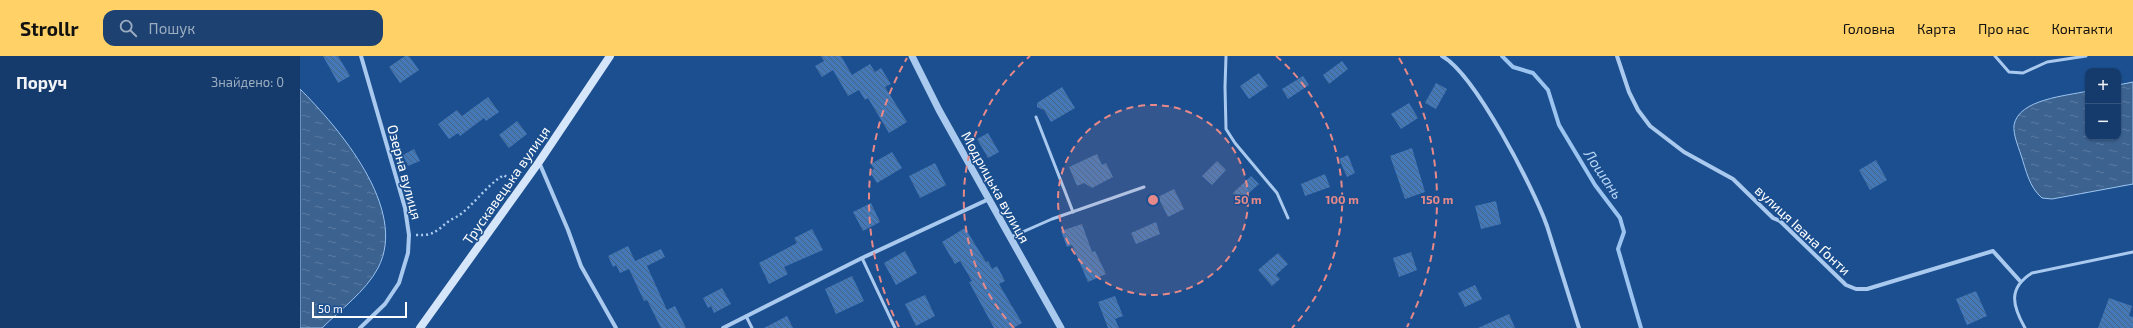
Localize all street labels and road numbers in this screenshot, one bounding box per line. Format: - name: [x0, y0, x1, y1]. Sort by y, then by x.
- street label: Озерна вулиця: [384, 123, 426, 221]
- street label: Трускавецька вулиця: [459, 123, 553, 247]
- street label: Модрицька вулиця: [958, 128, 1034, 246]
- street label: вулиця Івана Ґонти: [1752, 181, 1854, 279]

